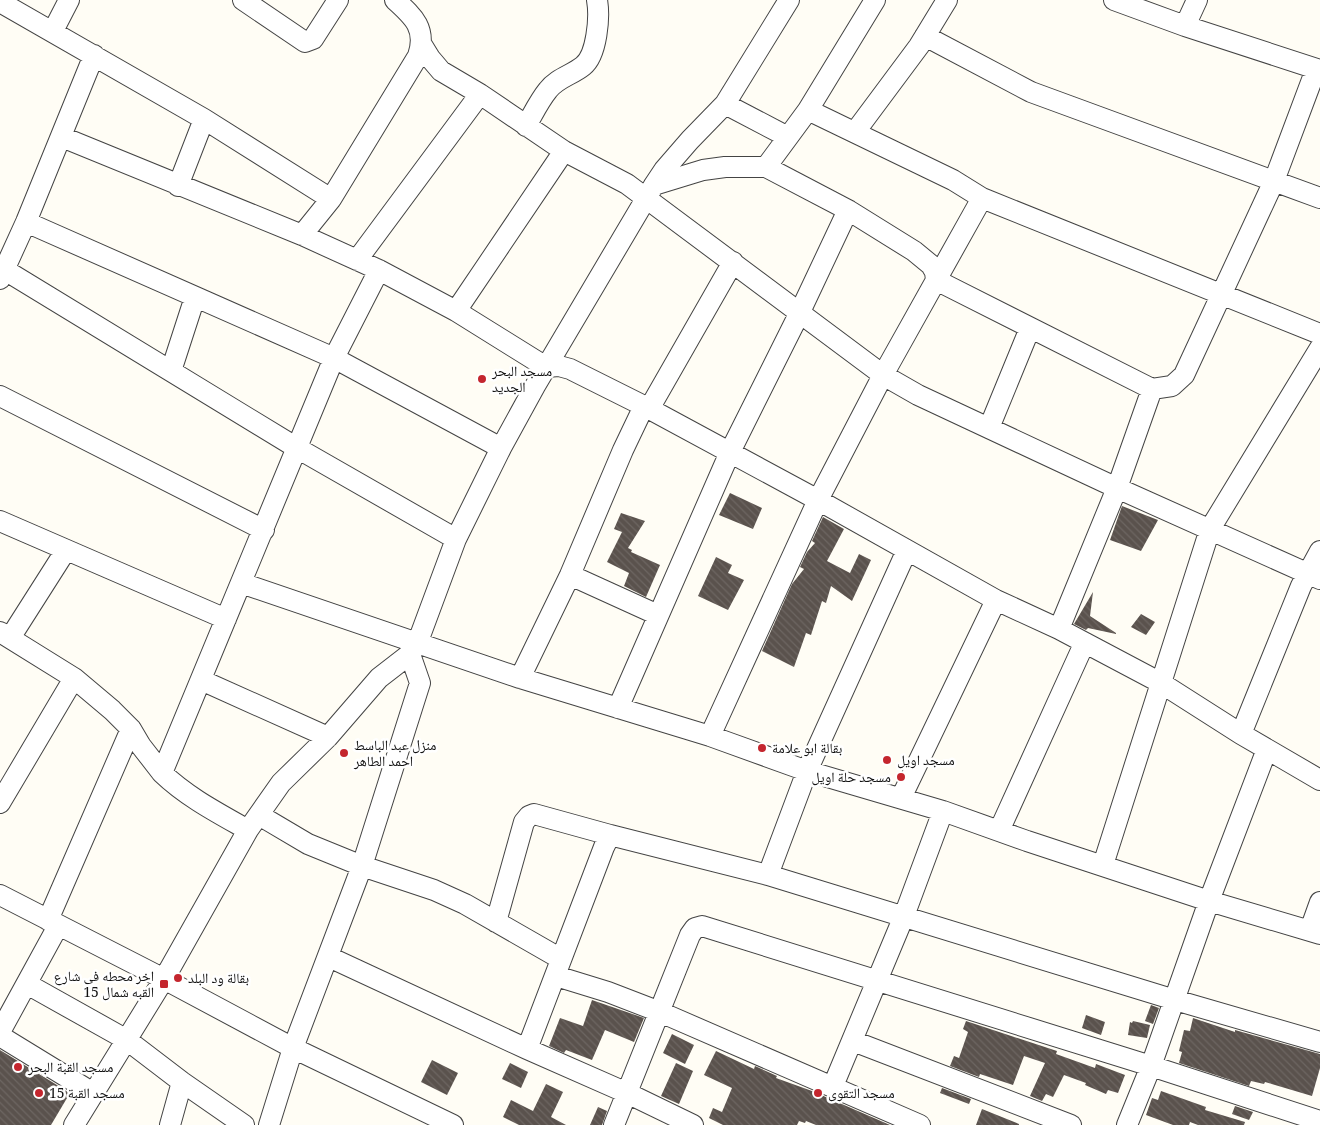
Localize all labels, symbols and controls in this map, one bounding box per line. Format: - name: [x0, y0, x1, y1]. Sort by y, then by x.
- place label: مسجد البحر الجديد: [491, 361, 552, 401]
- marker: مسجد البحر الجديد: [476, 373, 488, 385]
- place label: منزل عبد الباسط احمد الطاهر: [353, 735, 436, 775]
- place label: بقالة ابو علامة: [772, 738, 842, 762]
- marker: بقالة ابو علامة: [756, 742, 768, 754]
- marker: منزل عبد الباسط احمد الطاهر: [338, 747, 350, 759]
- place label: مسجد اويل: [897, 750, 955, 774]
- marker: مسجد اويل: [881, 754, 893, 766]
- place label: مسجد حلة اويل: [812, 767, 891, 791]
- marker: مسجد حلة اويل: [895, 771, 907, 783]
- place label: اخر محطه في شارع 15 القبه شمال: [54, 966, 154, 1006]
- place label: بقالة ود البلد: [188, 968, 249, 992]
- marker: بقالة ود البلد: [172, 972, 184, 984]
- marker: اخر محطه في شارع 15 القبه شمال: [158, 978, 170, 990]
- place label: مسجد القبة البحر: [27, 1057, 113, 1081]
- marker: مسجد القبة البحر: [12, 1061, 24, 1073]
- place label: مسجد القبة 15: [49, 1083, 125, 1107]
- place label: مسجد التقوى: [828, 1083, 895, 1107]
- marker: مسجد القبة 15: [33, 1087, 45, 1099]
- marker: مسجد التقوى: [812, 1087, 824, 1099]

